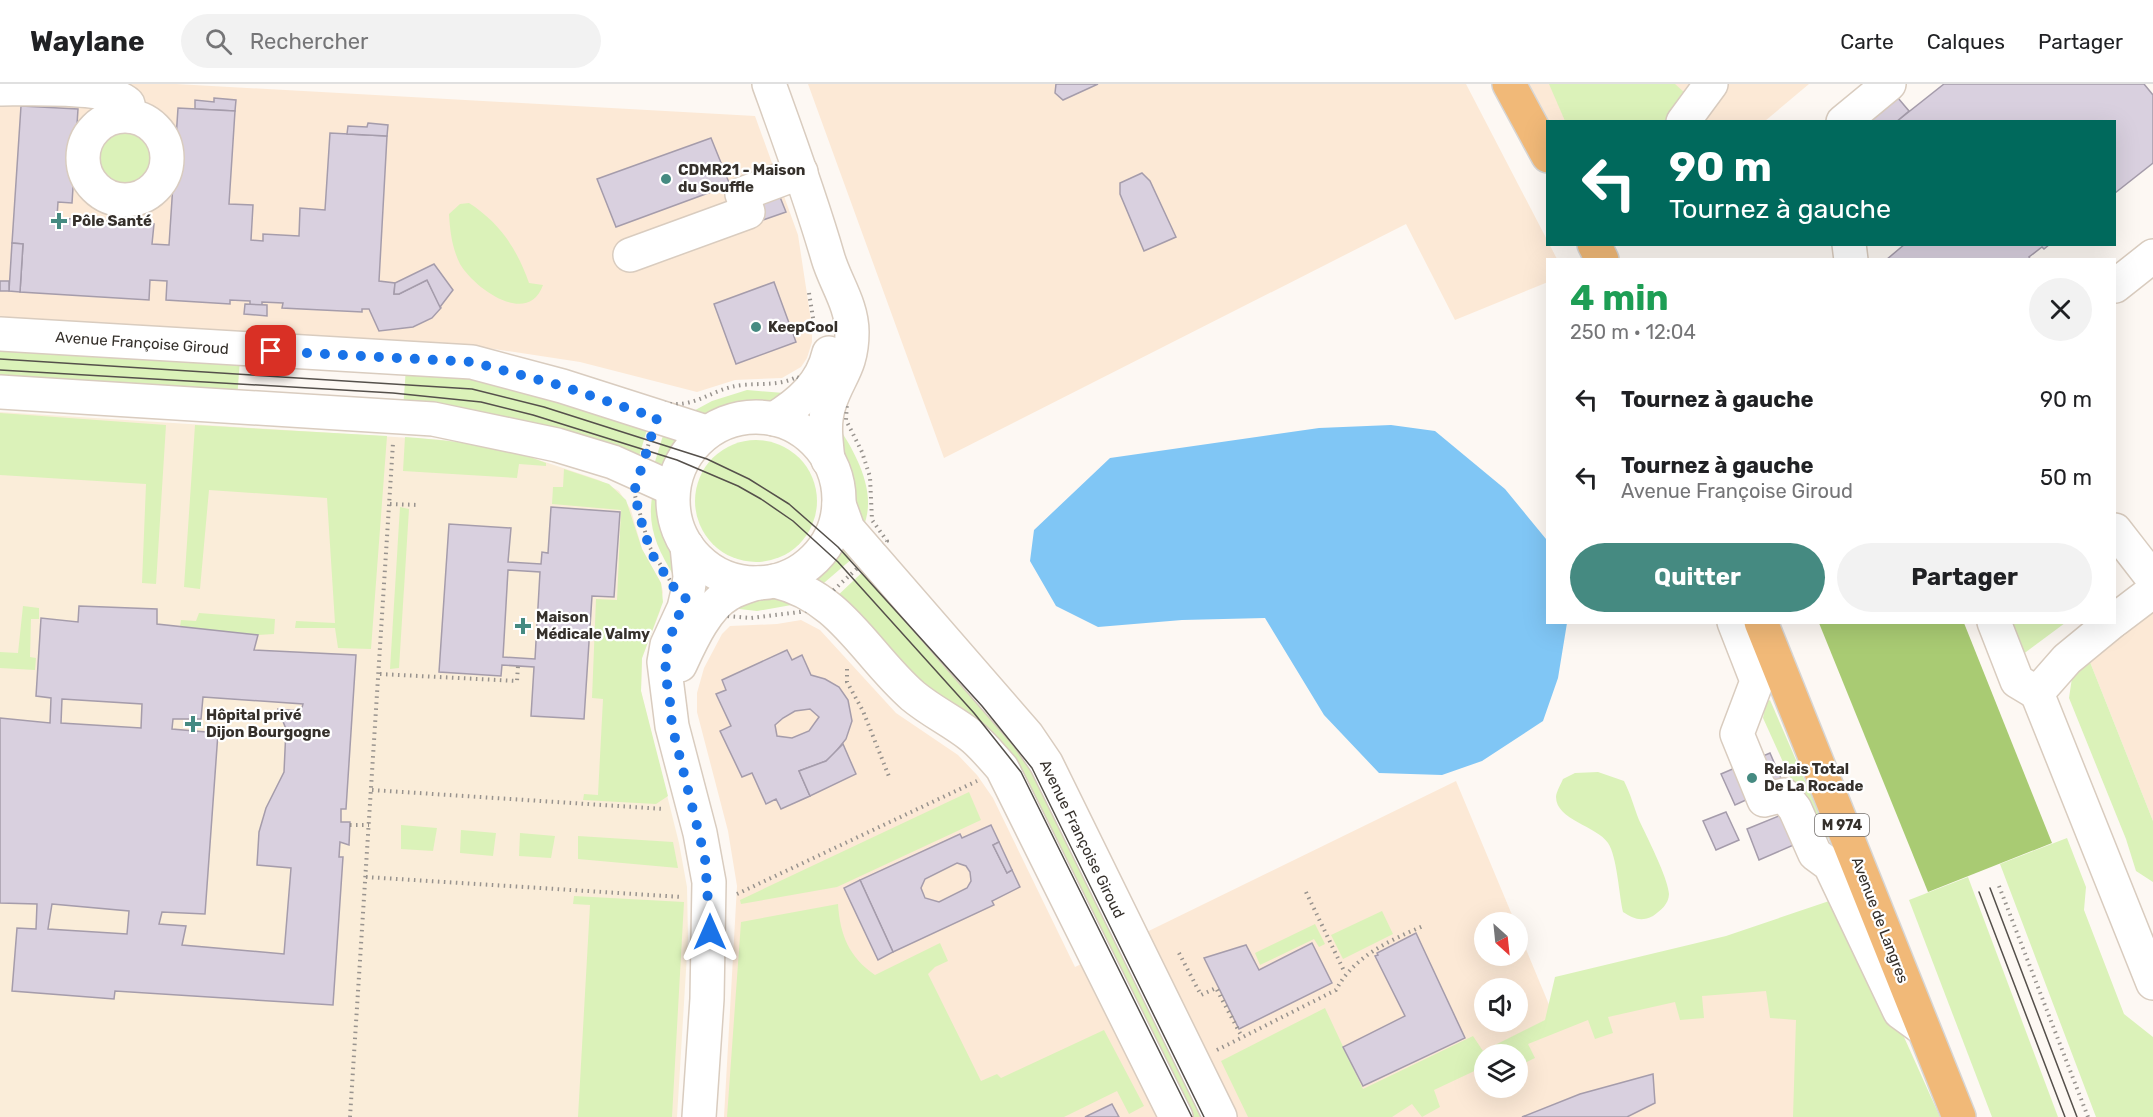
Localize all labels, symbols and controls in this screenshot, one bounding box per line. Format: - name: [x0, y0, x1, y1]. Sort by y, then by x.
- search box: [181, 14, 601, 68]
- text: Waylane: [30, 25, 145, 58]
- icon: search: [202, 25, 235, 58]
- text: Rechercher: [250, 28, 368, 55]
- text: Carte: [1840, 29, 1894, 54]
- text: Calques: [1927, 29, 2005, 54]
- text: Partager: [2038, 29, 2123, 54]
- text: 90 m: [1669, 142, 1772, 192]
- icon: left: [1570, 144, 1648, 222]
- place label: CDMR21 - Maison du Souffle: [678, 161, 805, 196]
- marker: CDMR21 - Maison du Souffle: [659, 172, 673, 186]
- text: Tournez à gauche: [1669, 193, 1891, 225]
- marker: Pôle Santé: [50, 212, 68, 230]
- place label: Pôle Santé: [72, 212, 152, 230]
- text: 4 min: [1570, 276, 1669, 319]
- button: close: [2029, 278, 2092, 341]
- place label: KeepCool: [768, 318, 838, 336]
- marker: KeepCool: [749, 320, 763, 334]
- text: 250 m · 12:04: [1570, 320, 1696, 344]
- pin: [245, 325, 296, 376]
- street label: Avenue Françoise Giroud: [55, 328, 229, 358]
- icon: arrive: [254, 334, 287, 367]
- icon: left: [1570, 383, 1603, 416]
- text: Tournez à gauche: [1621, 386, 1814, 413]
- text: 90 m: [2040, 386, 2092, 413]
- text: Tournez à gauche: [1621, 452, 1814, 479]
- icon: left: [1570, 461, 1603, 494]
- text: 50 m: [2040, 464, 2092, 491]
- text: Avenue Françoise Giroud: [1621, 479, 1853, 503]
- button: Quitter: [1570, 543, 1825, 612]
- button: Partager: [1837, 543, 2092, 612]
- place label: Maison Médicale Valmy: [536, 608, 650, 643]
- marker: Maison Médicale Valmy: [514, 617, 532, 635]
- place label: Hôpital privé Dijon Bourgogne: [206, 706, 330, 741]
- marker: Hôpital privé Dijon Bourgogne: [184, 715, 202, 733]
- street label: Avenue Françoise Giroud: [1036, 757, 1128, 921]
- place label: Relais Total De La Rocade: [1764, 760, 1863, 795]
- marker: Relais Total De La Rocade: [1745, 771, 1759, 785]
- road number: M 974: [1815, 814, 1869, 836]
- street label: Avenue de Langres: [1848, 854, 1912, 986]
- position arrow: [678, 900, 742, 964]
- north arrow: [1474, 912, 1528, 966]
- map controls: [1474, 912, 1528, 1098]
- button: sound: [1474, 978, 1528, 1032]
- button: layers: [1474, 1044, 1528, 1098]

